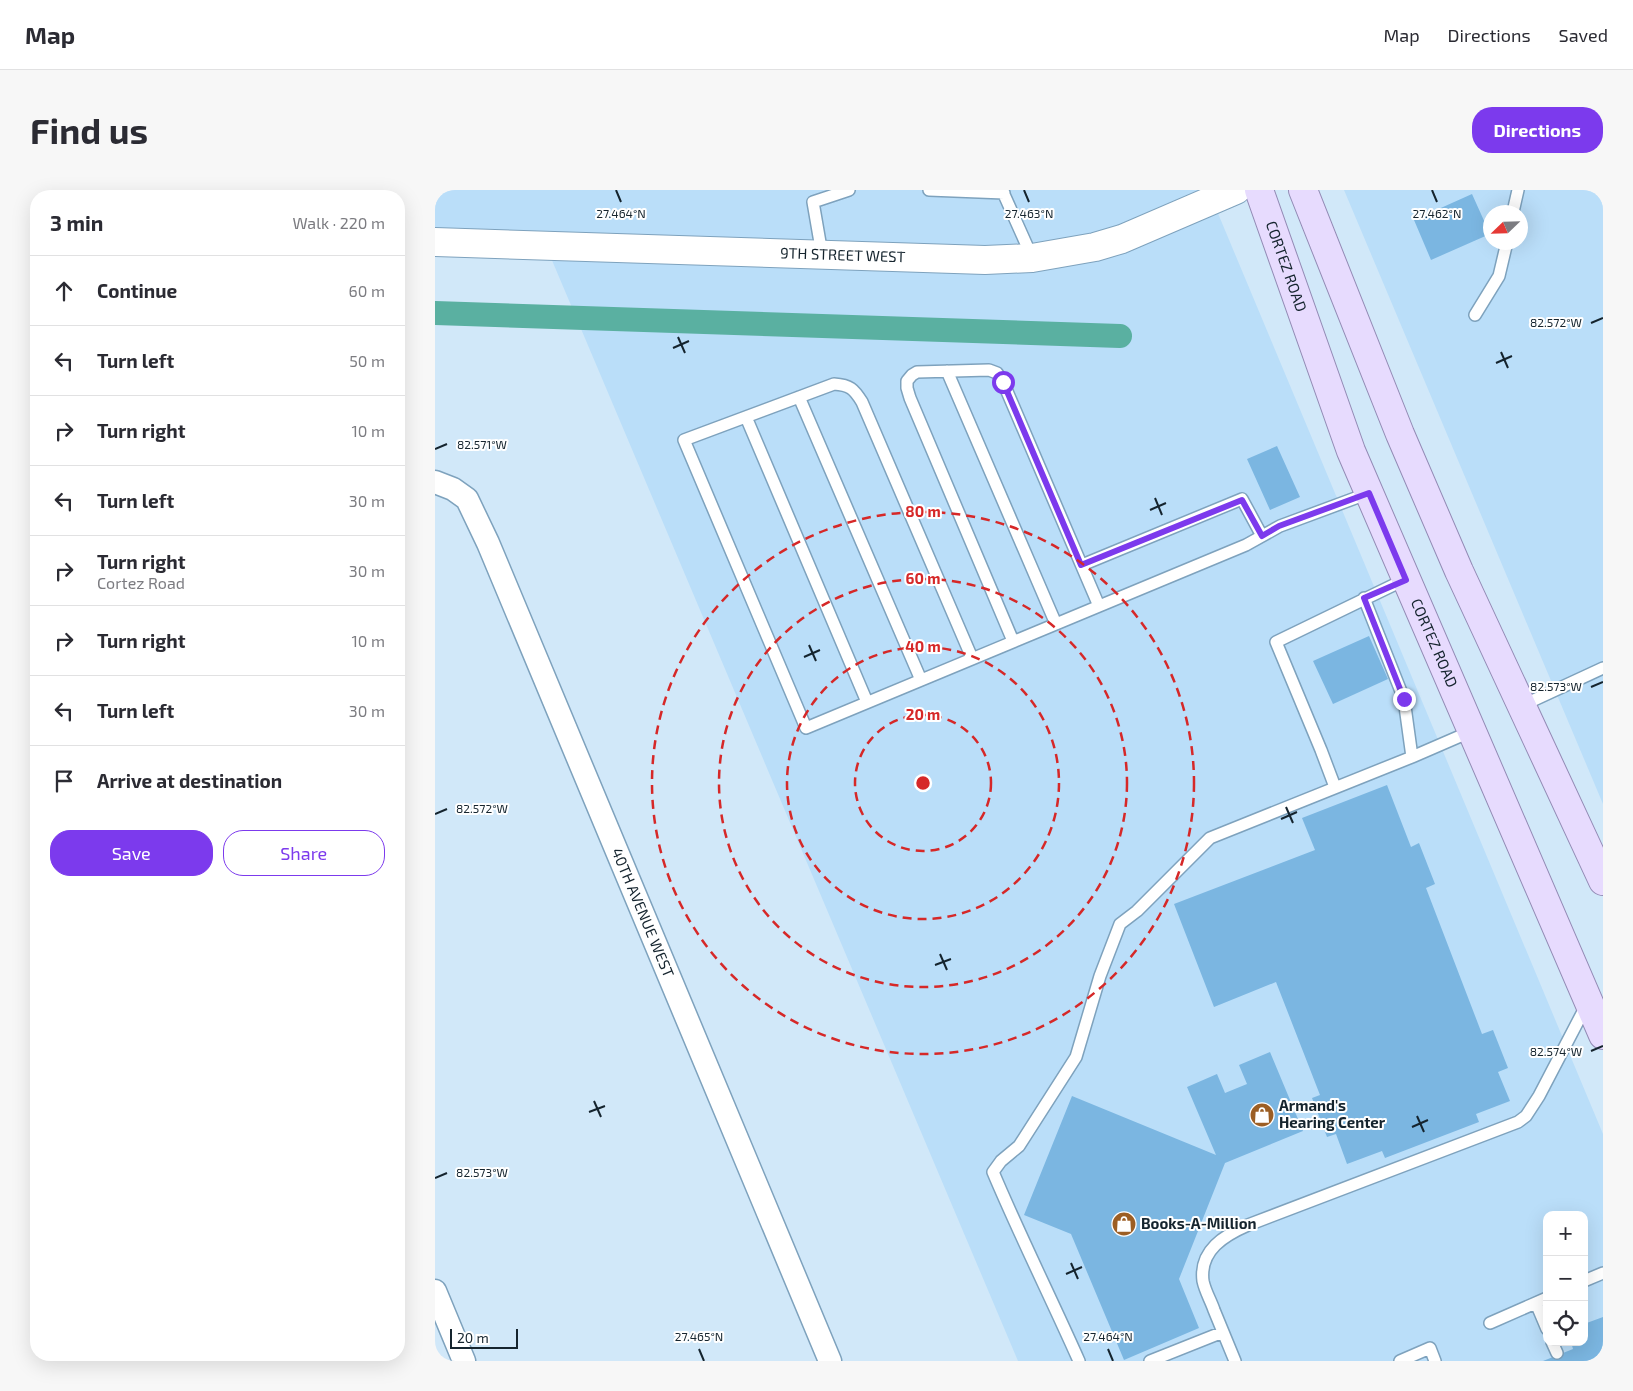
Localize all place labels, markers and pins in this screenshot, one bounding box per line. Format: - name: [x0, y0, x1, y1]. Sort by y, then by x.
- centre of rings: [914, 774, 932, 792]
- place label: Armand's Hearing Center: [1279, 1096, 1386, 1131]
- shop icon: Armand's Hearing Center: [1249, 1102, 1275, 1128]
- shop icon: Books-A-Million: [1111, 1211, 1137, 1237]
- place label: Books-A-Million: [1141, 1214, 1257, 1232]

